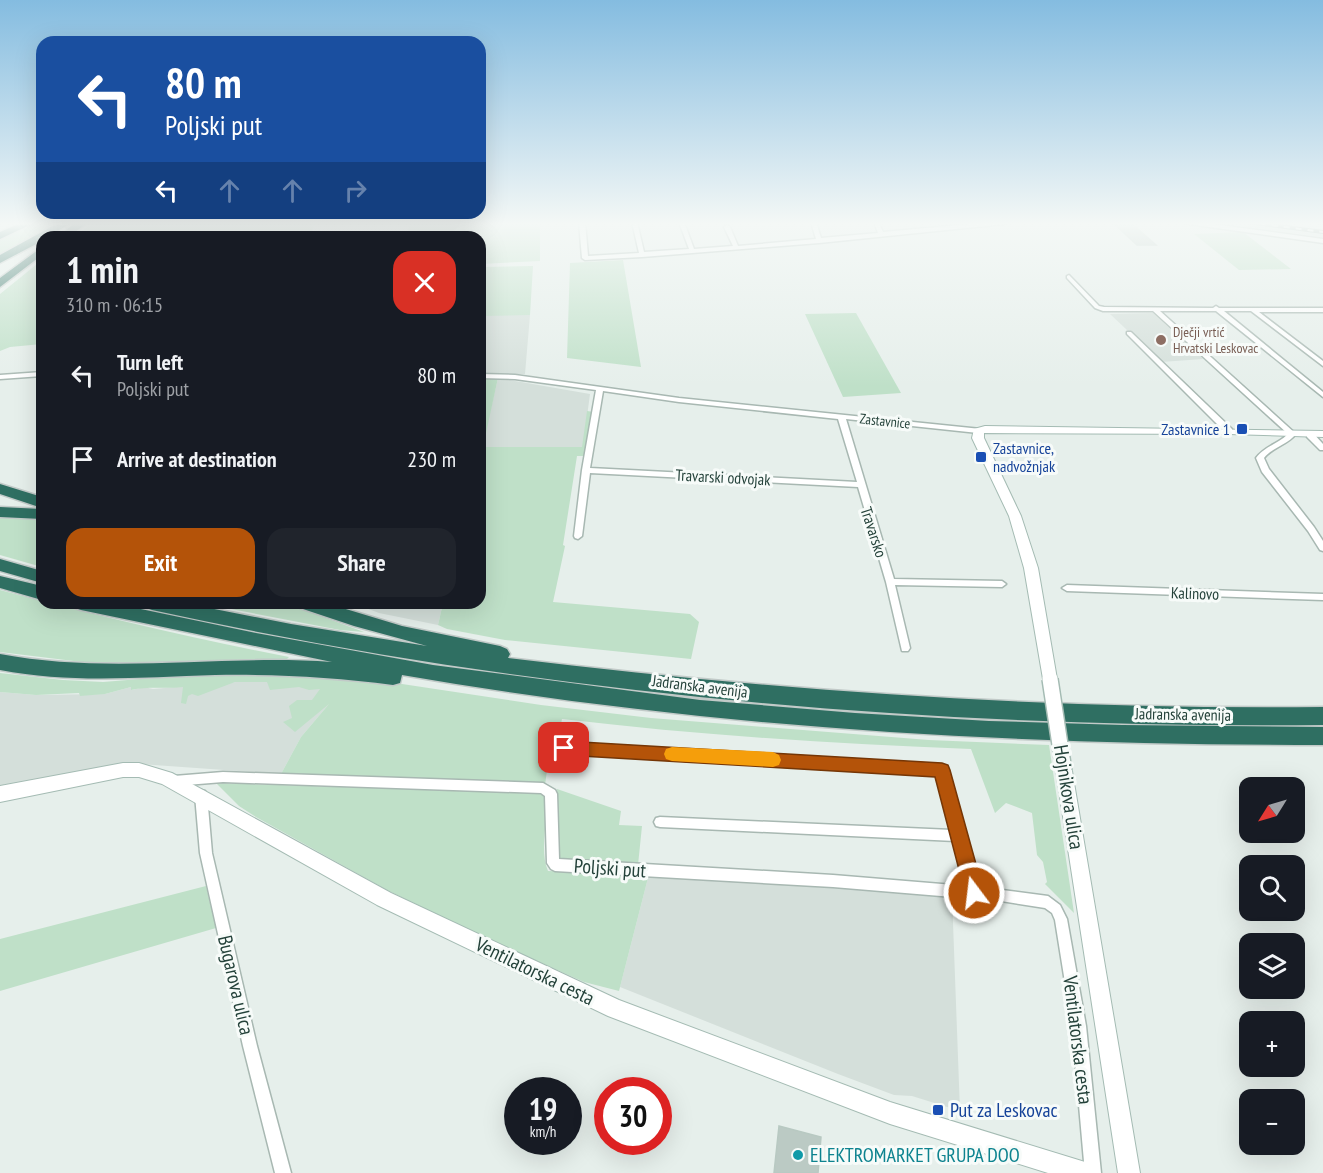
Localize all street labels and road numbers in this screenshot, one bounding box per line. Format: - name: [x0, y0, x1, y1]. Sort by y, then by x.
- street label: Zastavnice: [859, 409, 911, 433]
- street label: Travarski odvojak: [675, 465, 772, 490]
- street label: Travarsko: [856, 504, 892, 560]
- street label: Kalinovo: [1171, 582, 1219, 604]
- street label: Jadranska avenija: [650, 670, 749, 702]
- street label: Jadranska avenija: [1134, 703, 1231, 725]
- street label: Hojnikova ulica: [1048, 743, 1090, 851]
- street label: Poljski put: [573, 853, 647, 884]
- street label: Ventilatorska cesta: [470, 931, 599, 1011]
- street label: Bugarova ulica: [212, 933, 260, 1037]
- street label: Ventilatorska cesta: [1057, 973, 1099, 1106]

